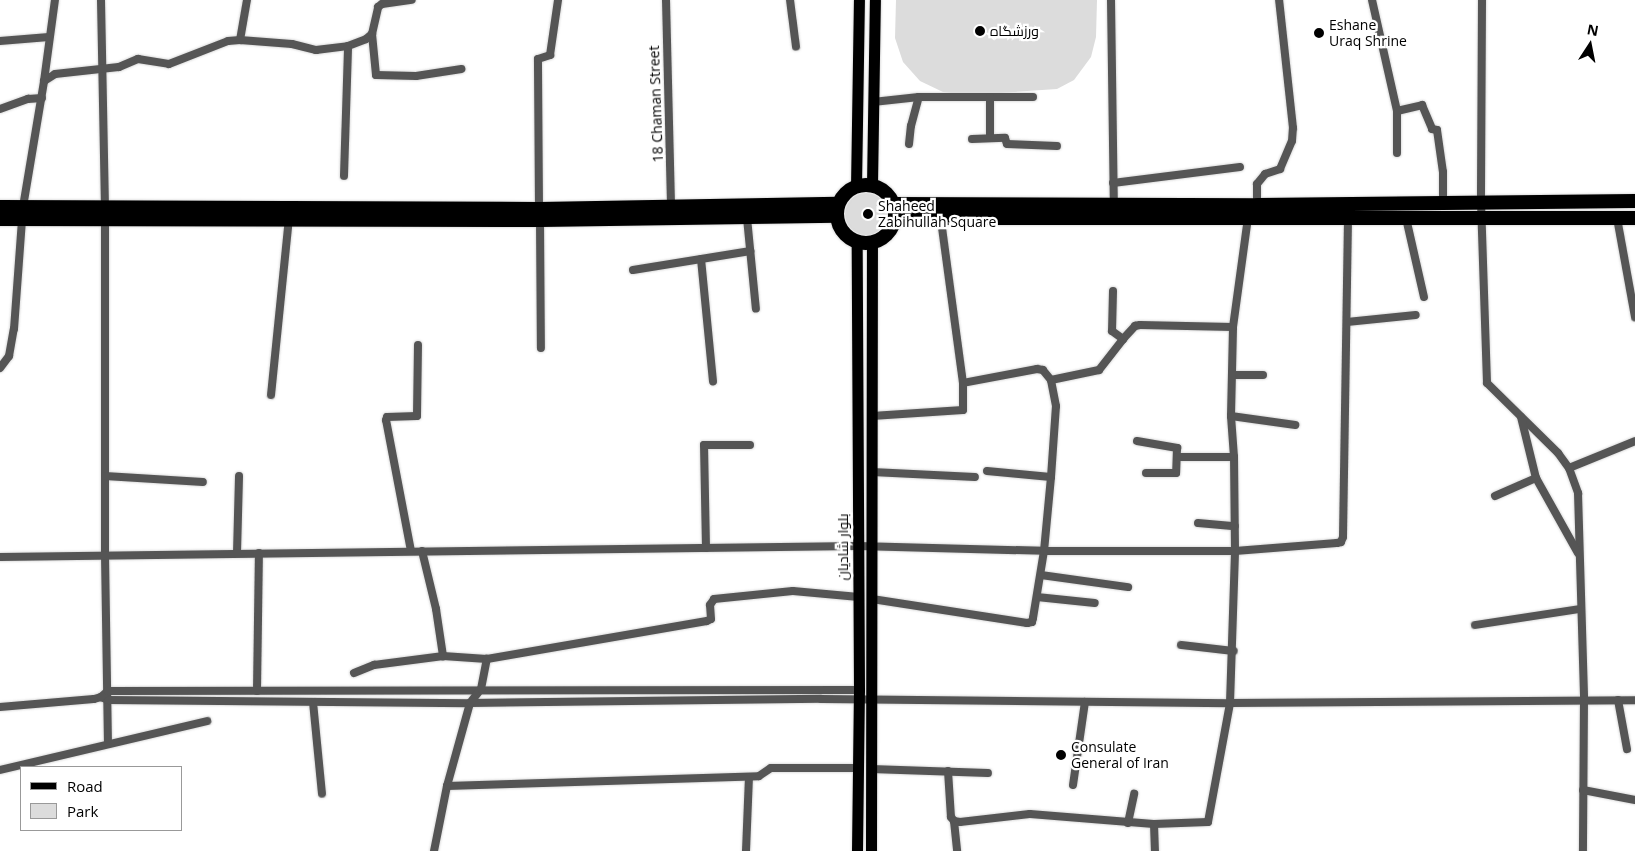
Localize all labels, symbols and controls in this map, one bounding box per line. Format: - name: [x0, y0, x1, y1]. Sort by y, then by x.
- place label: Eshane Uraq Shrine: [1329, 17, 1407, 49]
- text: N: [1586, 19, 1600, 40]
- north arrow: [1565, 20, 1615, 70]
- place label: ورزشگاه: [990, 23, 1039, 39]
- marker: ورزشگاه: [974, 25, 986, 37]
- marker: Eshane Uraq Shrine: [1313, 27, 1325, 39]
- street label: 18 Chaman Street: [646, 45, 666, 163]
- place label: Shaheed Zabihullah Square: [878, 198, 996, 230]
- marker: Shaheed Zabihullah Square: [862, 208, 874, 220]
- street label: بلوار شادیان: [835, 514, 851, 580]
- place label: Consulate General of Iran: [1071, 739, 1169, 772]
- marker: Consulate General of Iran: [1055, 749, 1067, 761]
- legend: [20, 766, 182, 831]
- text: Road: [67, 776, 103, 796]
- text: Park: [67, 801, 98, 821]

